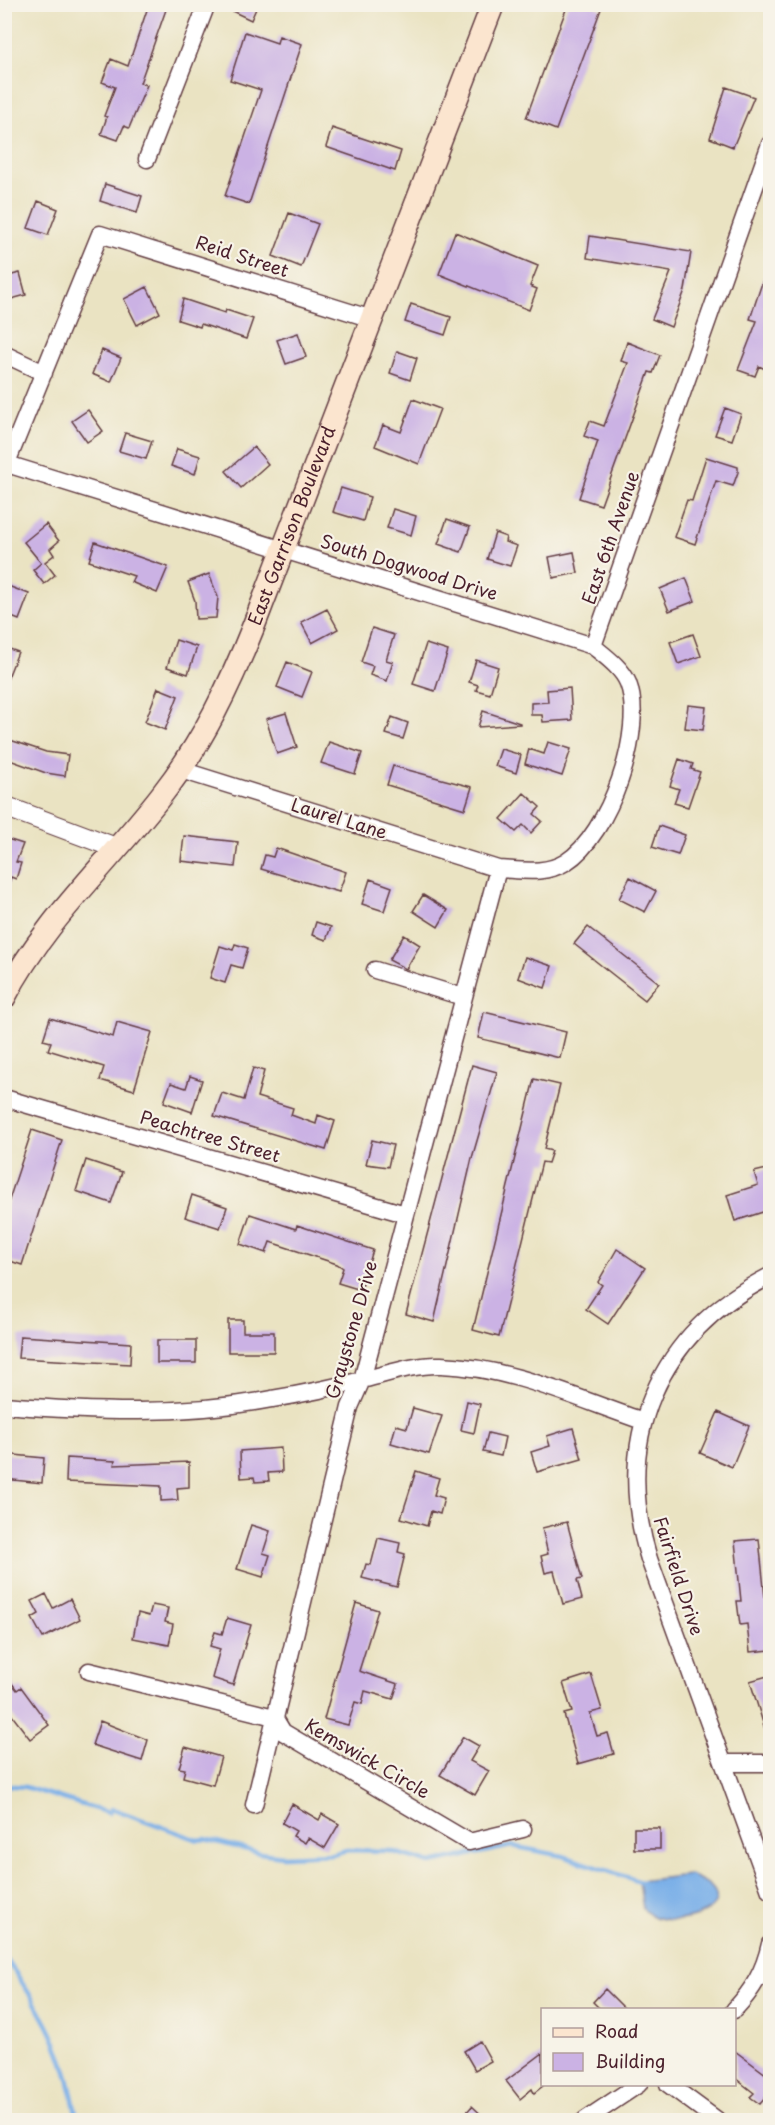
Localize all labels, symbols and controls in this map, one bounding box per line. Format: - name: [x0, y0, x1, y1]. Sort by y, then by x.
- street label: Reid Street: [192, 228, 293, 283]
- street label: East Garrison Boulevard: [240, 422, 341, 629]
- street label: East 6th Avenue: [574, 467, 645, 608]
- street label: South Dogwood Drive: [318, 527, 501, 606]
- street label: Laurel Lane: [288, 790, 391, 845]
- street label: Peachtree Street: [137, 1103, 284, 1168]
- street label: Graystone Drive: [318, 1257, 383, 1402]
- street label: Fairfield Drive: [648, 1513, 711, 1638]
- street label: Kemswick Circle: [300, 1711, 436, 1805]
- legend: [541, 2008, 736, 2086]
- text: Road: [595, 2017, 639, 2044]
- text: Building: [595, 2047, 665, 2074]

